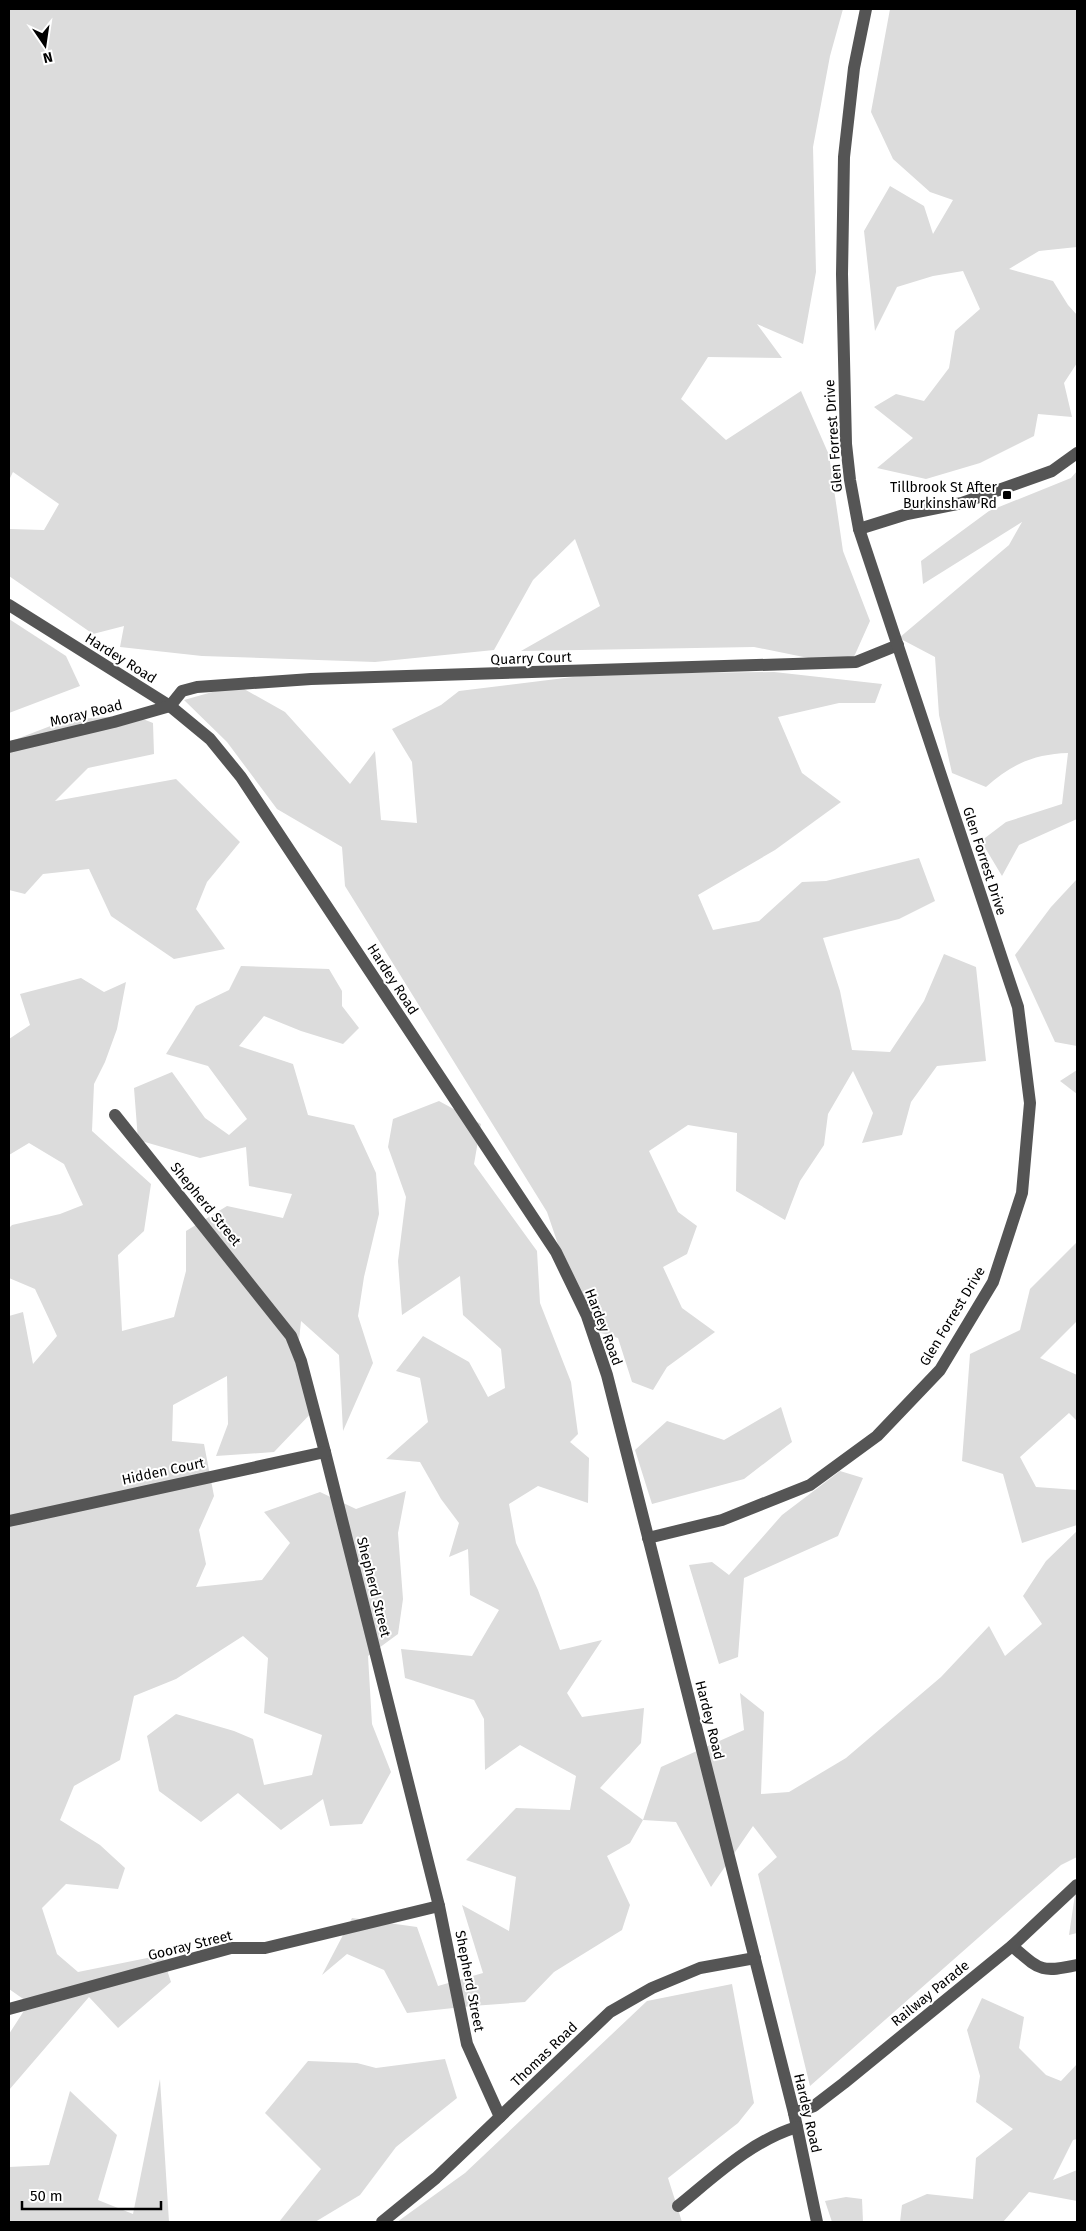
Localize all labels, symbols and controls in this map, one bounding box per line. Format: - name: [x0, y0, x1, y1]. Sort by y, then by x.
- north arrow: [20, 20, 70, 70]
- text: N: [41, 48, 54, 67]
- street label: Glen Forrest Drive: [821, 379, 846, 493]
- place label: Tillbrook St After Burkinshaw Rd: [890, 479, 998, 512]
- marker: Tillbrook St After Burkinshaw Rd: [1001, 489, 1013, 501]
- street label: Hardey Road: [82, 630, 160, 687]
- street label: Quarry Court: [490, 649, 573, 668]
- street label: Moray Road: [48, 696, 124, 731]
- street label: Glen Forrest Drive: [959, 805, 1010, 918]
- street label: Hardey Road: [363, 941, 422, 1018]
- street label: Shepherd Street: [167, 1159, 245, 1250]
- street label: Glen Forrest Drive: [916, 1263, 989, 1369]
- street label: Hardey Road: [581, 1286, 626, 1368]
- street label: Hidden Court: [120, 1454, 207, 1489]
- street label: Shepherd Street: [353, 1535, 394, 1640]
- street label: Hardey Road: [691, 1679, 728, 1761]
- street label: Gooray Street: [146, 1927, 235, 1964]
- street label: Shepherd Street: [451, 1929, 488, 2034]
- street label: Railway Parade: [888, 1957, 973, 2030]
- street label: Thomas Road: [508, 2019, 581, 2090]
- street label: Hardey Road: [790, 2072, 825, 2154]
- scale bar: [22, 2178, 161, 2210]
- text: 50 m: [30, 2187, 63, 2205]

